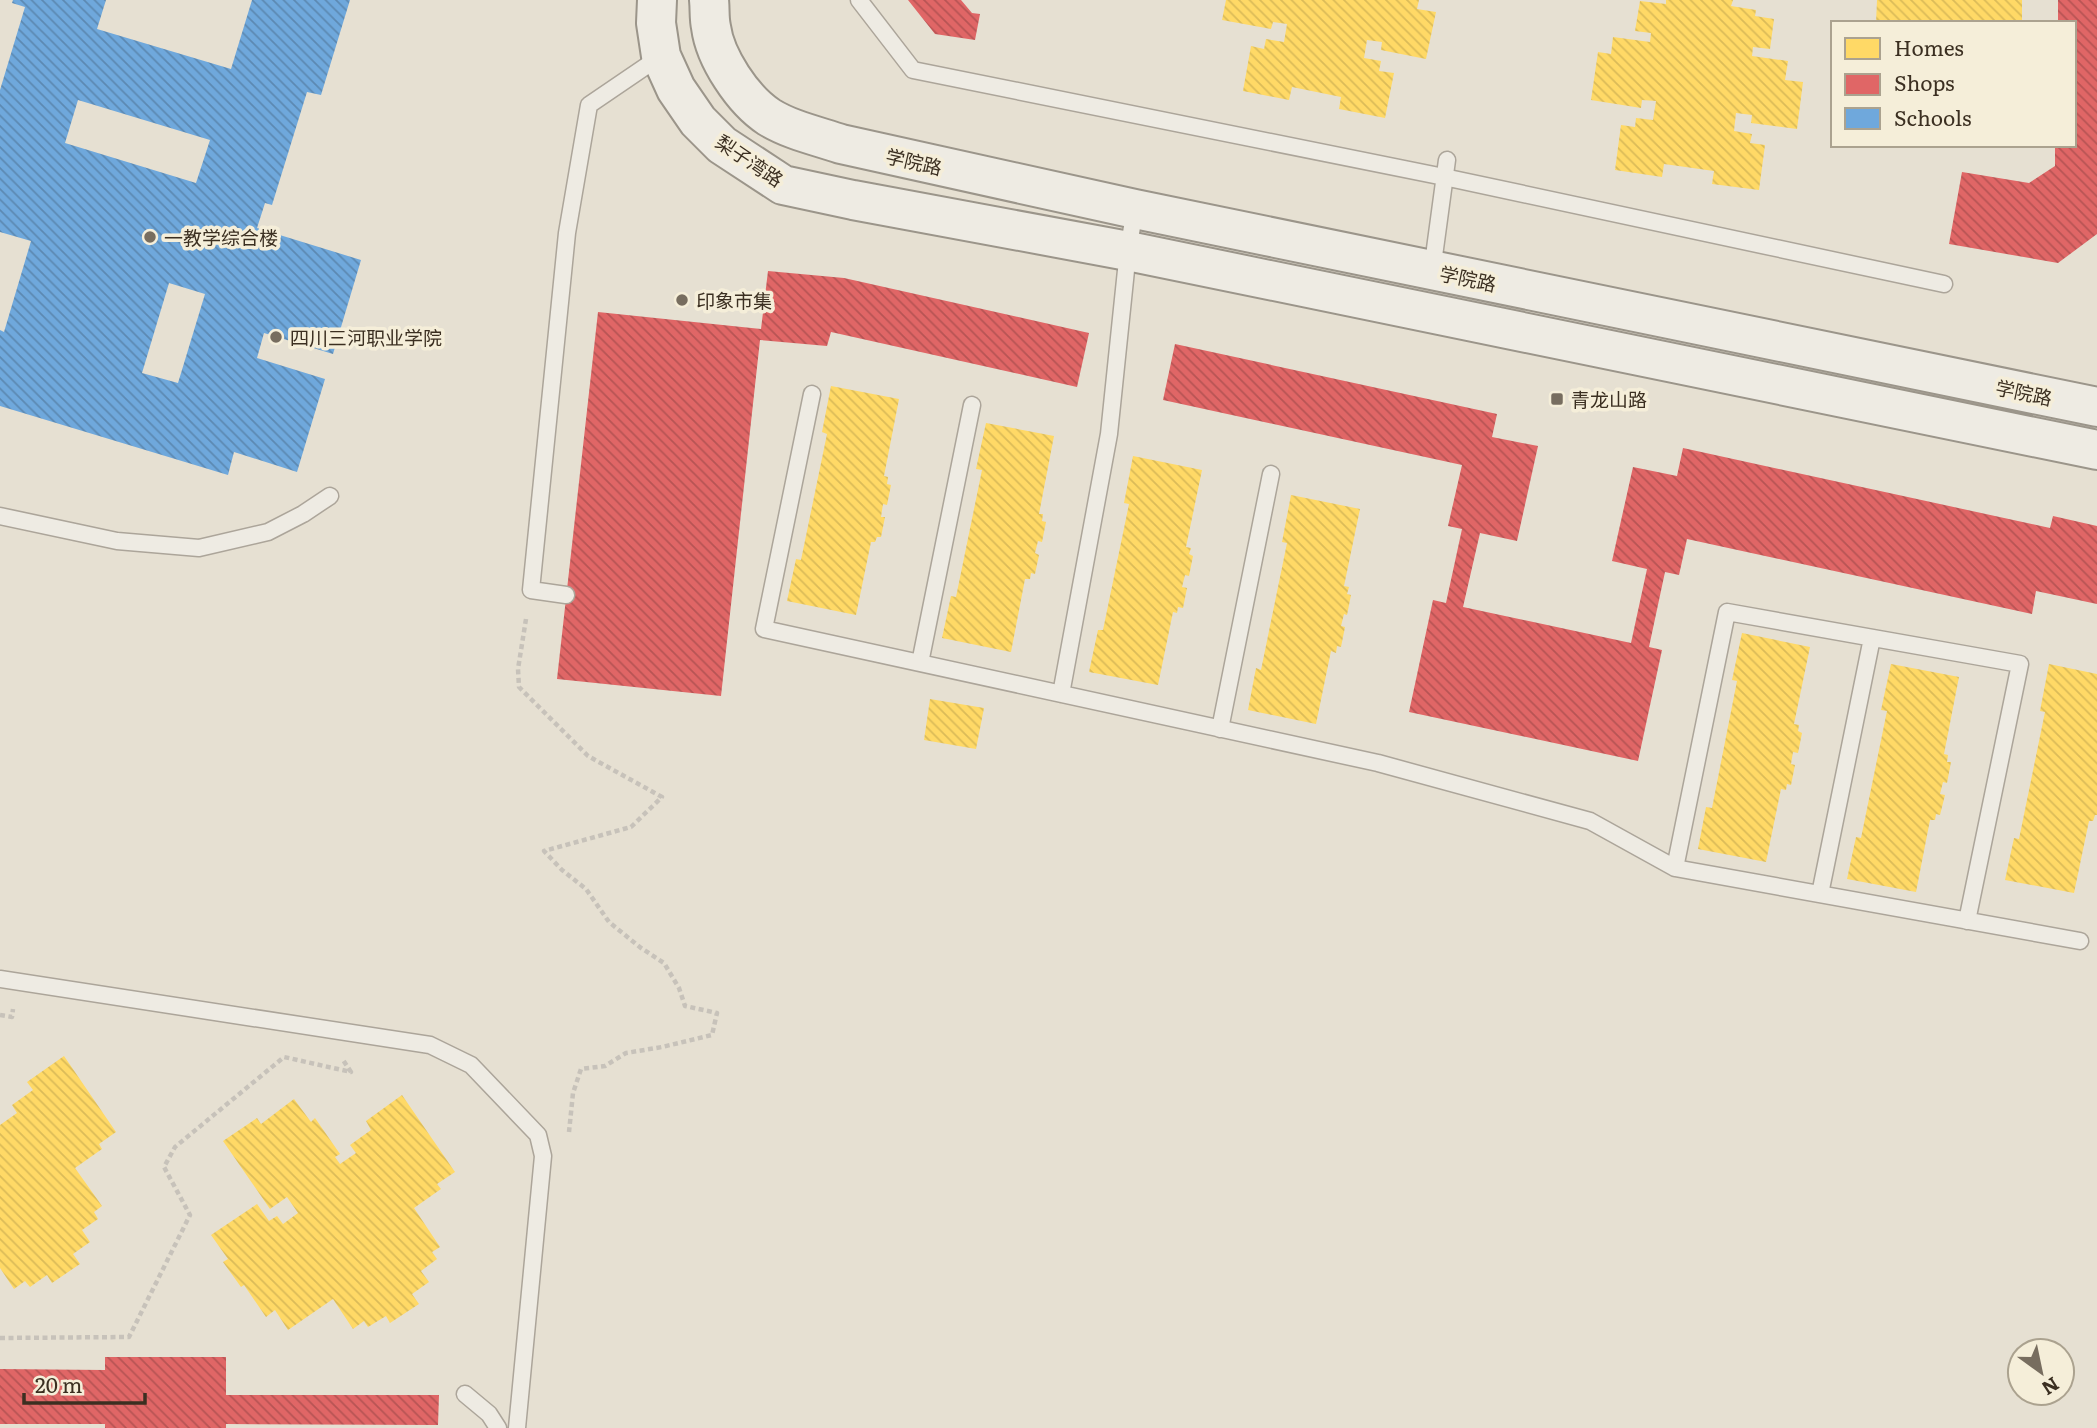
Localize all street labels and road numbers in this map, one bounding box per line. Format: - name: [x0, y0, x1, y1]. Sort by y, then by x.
- street label: 梨子湾路: [711, 127, 789, 193]
- street label: 学院路: [883, 141, 945, 181]
- street label: 学院路: [1437, 258, 1499, 298]
- street label: 学院路: [1993, 372, 2055, 412]

